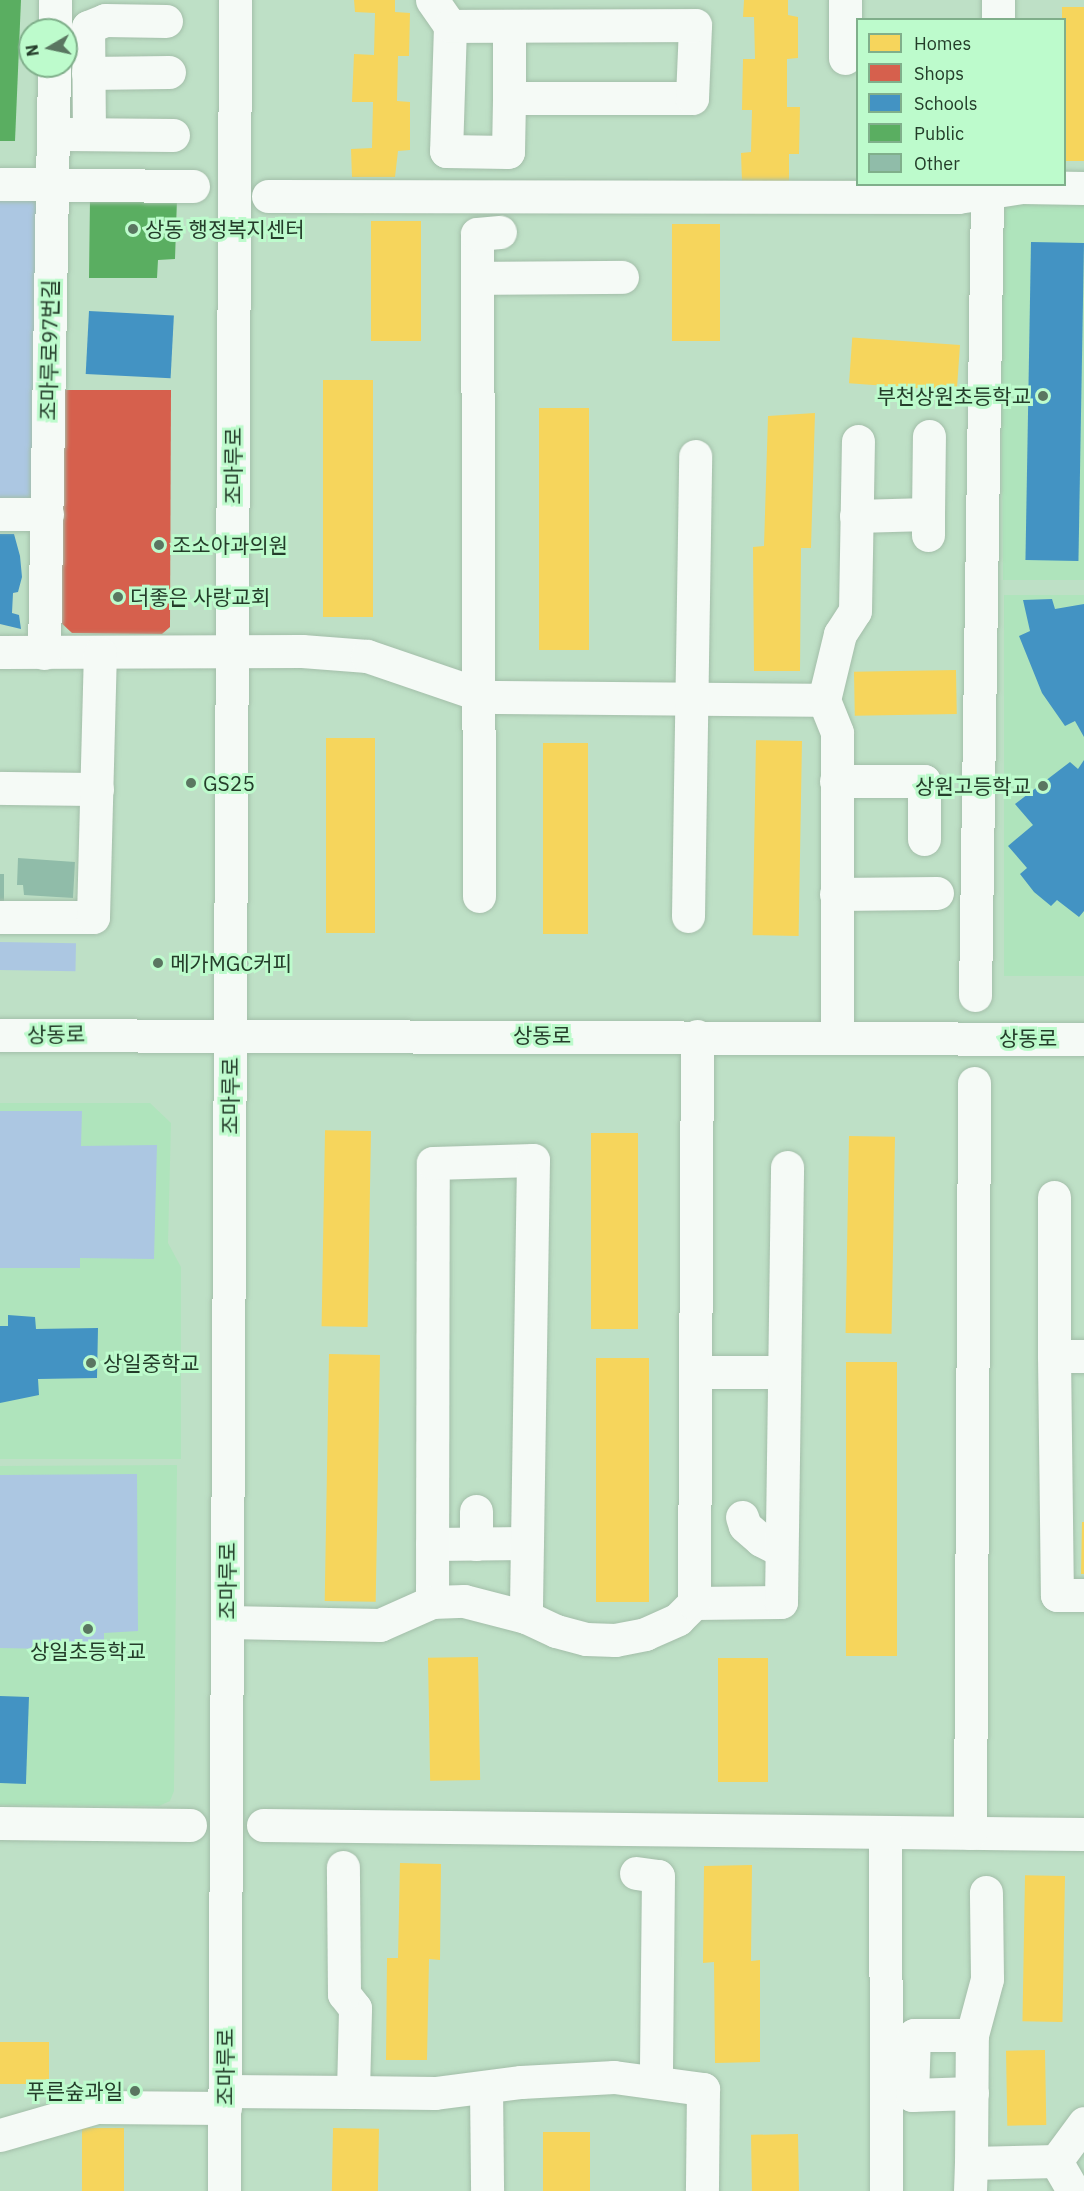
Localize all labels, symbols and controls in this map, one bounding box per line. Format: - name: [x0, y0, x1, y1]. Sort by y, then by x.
- north arrow: [18, 18, 78, 78]
- legend: [856, 18, 1066, 186]
- text: Homes: [914, 32, 971, 55]
- text: N: [21, 43, 43, 58]
- text: Shops: [914, 62, 964, 85]
- text: Schools: [914, 92, 978, 115]
- text: Public: [914, 122, 964, 145]
- text: Other: [914, 152, 960, 175]
- place label: 상동 행정복지센터: [145, 216, 305, 242]
- marker: 상동 행정복지센터: [126, 222, 140, 236]
- street label: 조마루로97번길: [35, 279, 63, 421]
- place label: 부천상원초등학교: [876, 383, 1031, 409]
- marker: 부천상원초등학교: [1036, 389, 1050, 403]
- street label: 조마루로: [220, 427, 246, 505]
- place label: 조소아과의원: [172, 532, 288, 558]
- marker: 조소아과의원: [150, 536, 168, 554]
- place label: 더좋은 사랑교회: [130, 584, 270, 610]
- marker: 더좋은 사랑교회: [111, 590, 125, 604]
- place label: GS25: [203, 770, 255, 796]
- place label: 상원고등학교: [915, 773, 1031, 799]
- marker: GS25: [184, 776, 198, 790]
- marker: 상원고등학교: [1036, 779, 1050, 793]
- place label: 메가MGC커피: [170, 950, 292, 976]
- marker: 메가MGC커피: [151, 956, 165, 970]
- street label: 상동로: [27, 1021, 85, 1047]
- street label: 상동로: [513, 1022, 571, 1048]
- street label: 상동로: [999, 1025, 1057, 1051]
- street label: 조마루로: [217, 1057, 243, 1135]
- place label: 상일중학교: [103, 1350, 200, 1376]
- marker: 상일중학교: [84, 1356, 98, 1370]
- street label: 조마루로: [214, 1542, 240, 1620]
- marker: 상일초등학교: [81, 1622, 95, 1636]
- place label: 상일초등학교: [30, 1638, 146, 1664]
- street label: 조마루로: [212, 2028, 238, 2106]
- place label: 푸른숲과일: [26, 2078, 123, 2104]
- marker: 푸른숲과일: [128, 2084, 142, 2098]

